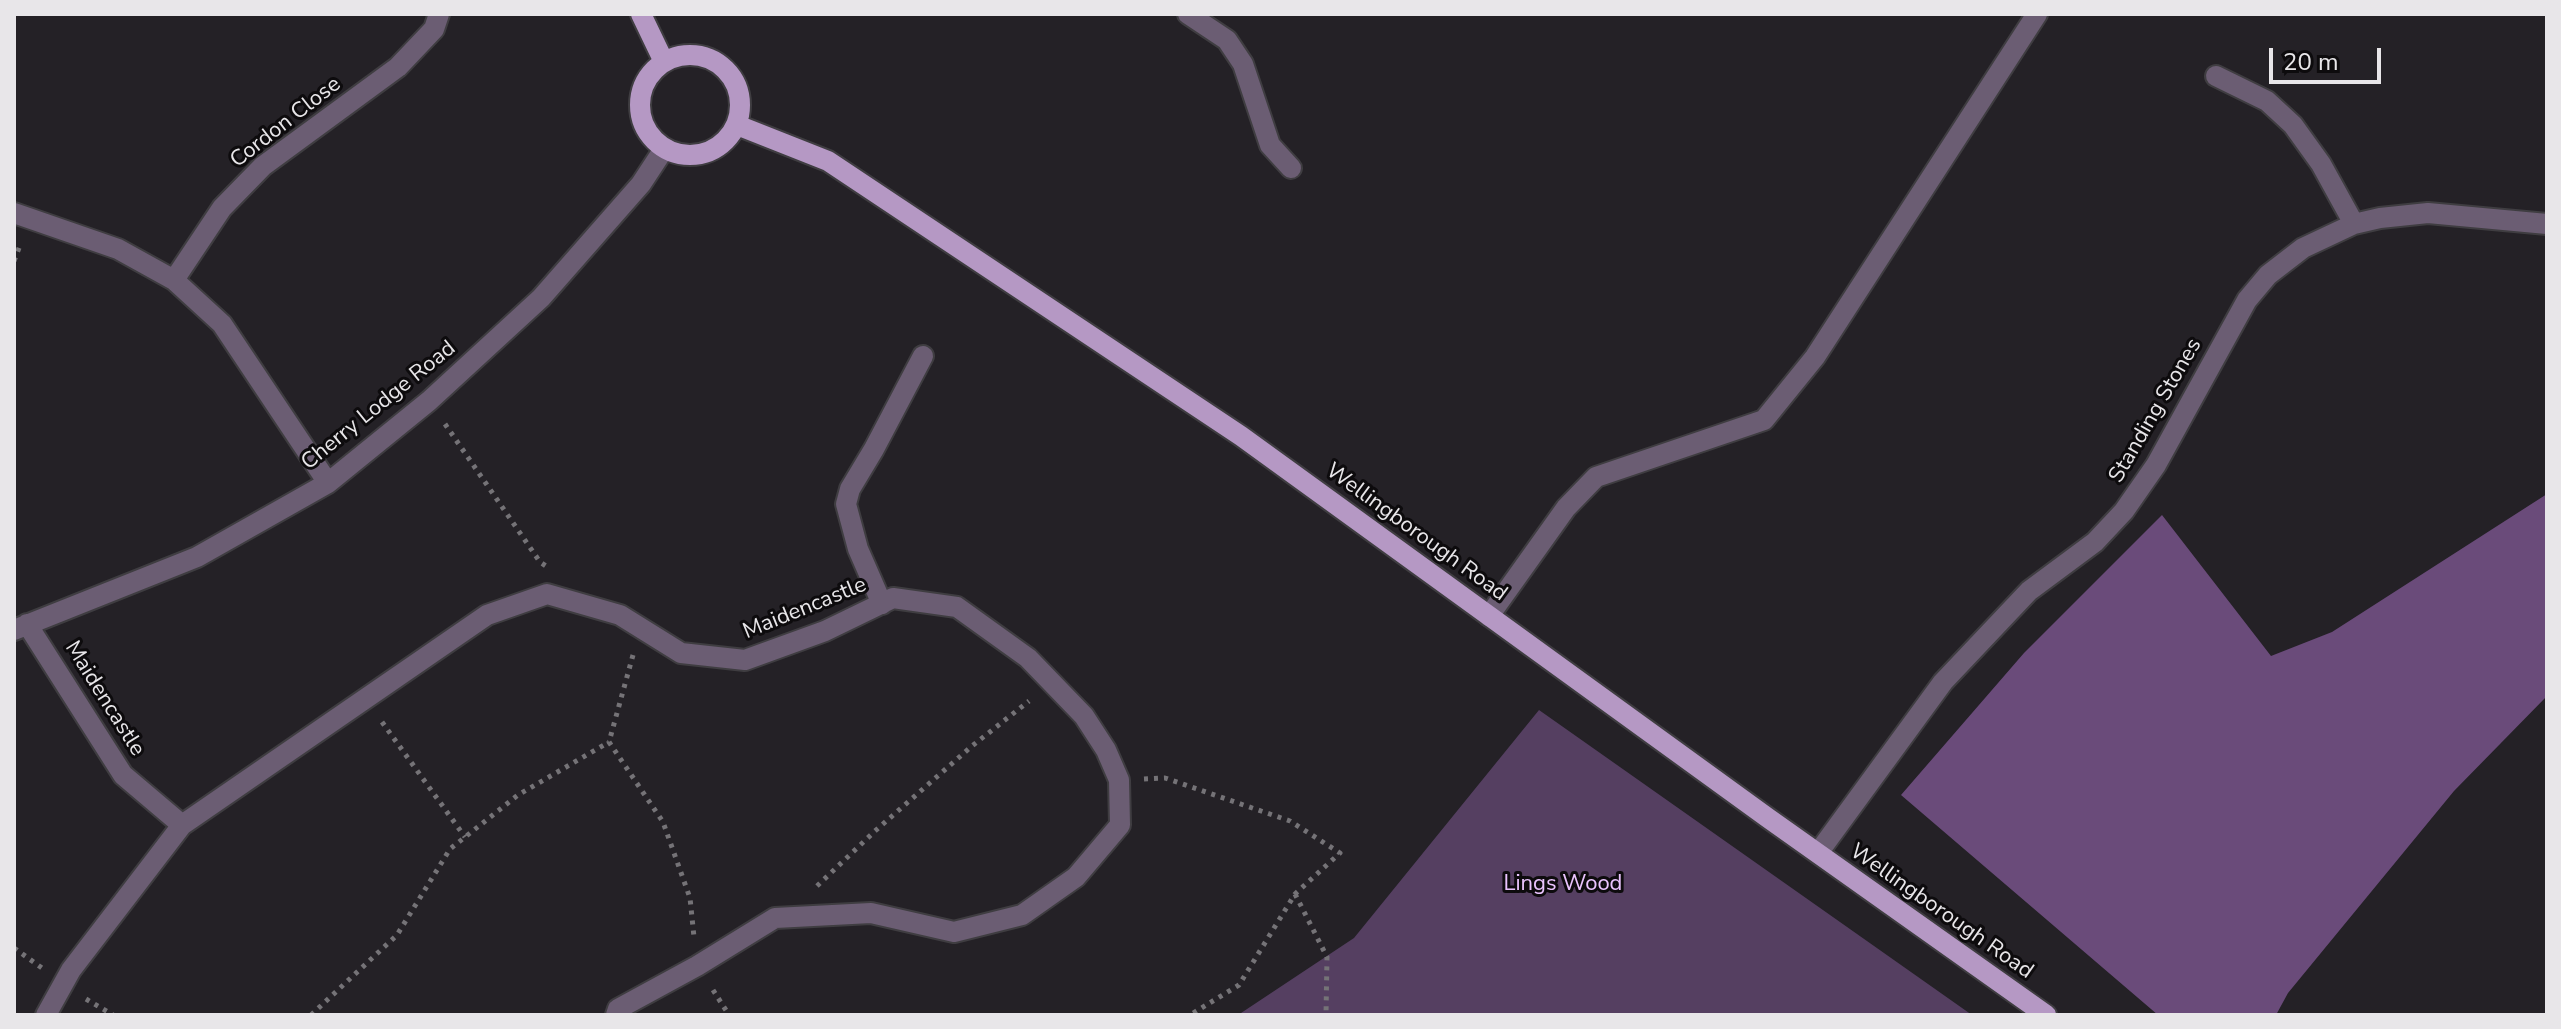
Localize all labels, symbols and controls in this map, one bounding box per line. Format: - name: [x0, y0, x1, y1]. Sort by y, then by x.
- scale bar: [2273, 32, 2385, 82]
- text: 20 m: [2283, 46, 2339, 78]
- street label: Cordon Close: [225, 72, 347, 174]
- street label: Standing Stones: [2104, 334, 2208, 488]
- street label: Cherry Lodge Road: [297, 336, 461, 476]
- street label: Wellingborough Road: [1320, 458, 1512, 608]
- street label: Maidencastle: [739, 572, 871, 646]
- street label: Maidencastle: [58, 637, 150, 761]
- street label: Wellingborough Road: [1844, 839, 2038, 985]
- park label: Lings Wood: [1504, 872, 1622, 898]

